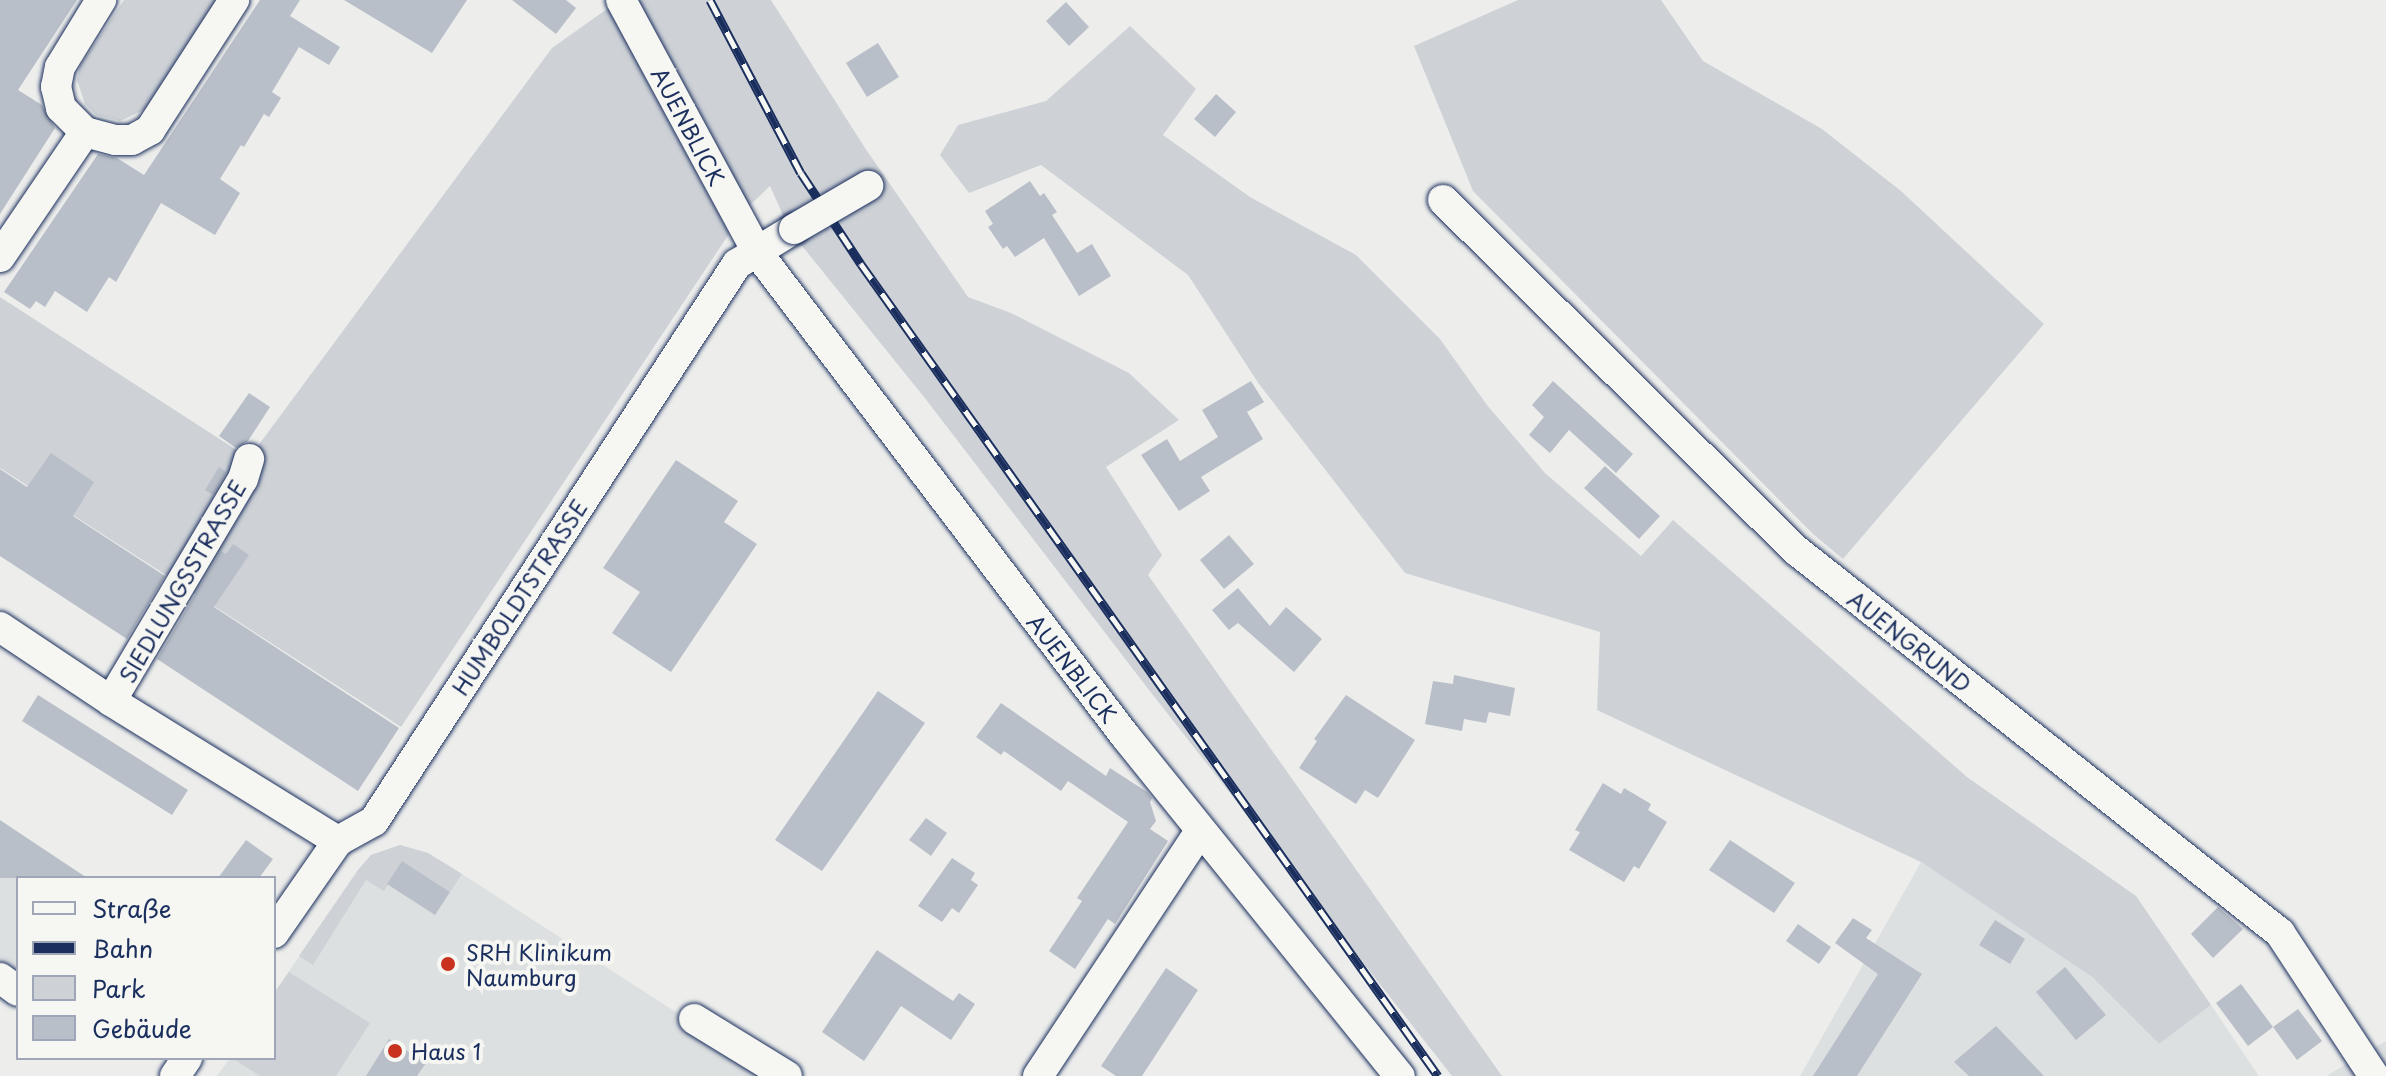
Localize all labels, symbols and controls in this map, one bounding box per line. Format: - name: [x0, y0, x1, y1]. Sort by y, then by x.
- street label: AUENBLICK: [647, 62, 731, 190]
- street label: SIEDLUNGSSTRASSE: [113, 475, 251, 687]
- street label: HUMBOLDTSTRASSE: [446, 494, 592, 700]
- street label: AUENGRUND: [1843, 585, 1977, 697]
- street label: AUENBLICK: [1023, 609, 1123, 727]
- legend: [16, 876, 276, 1060]
- text: Straße: [92, 890, 171, 926]
- text: Bahn: [92, 930, 153, 966]
- place label: SRH Klinikum Naumburg: [466, 938, 613, 990]
- marker: SRH Klinikum Naumburg: [437, 953, 459, 975]
- text: Park: [92, 970, 146, 1006]
- text: Gebäude: [92, 1010, 192, 1046]
- place label: Haus 1: [411, 1038, 482, 1064]
- marker: Haus 1: [386, 1042, 404, 1060]

